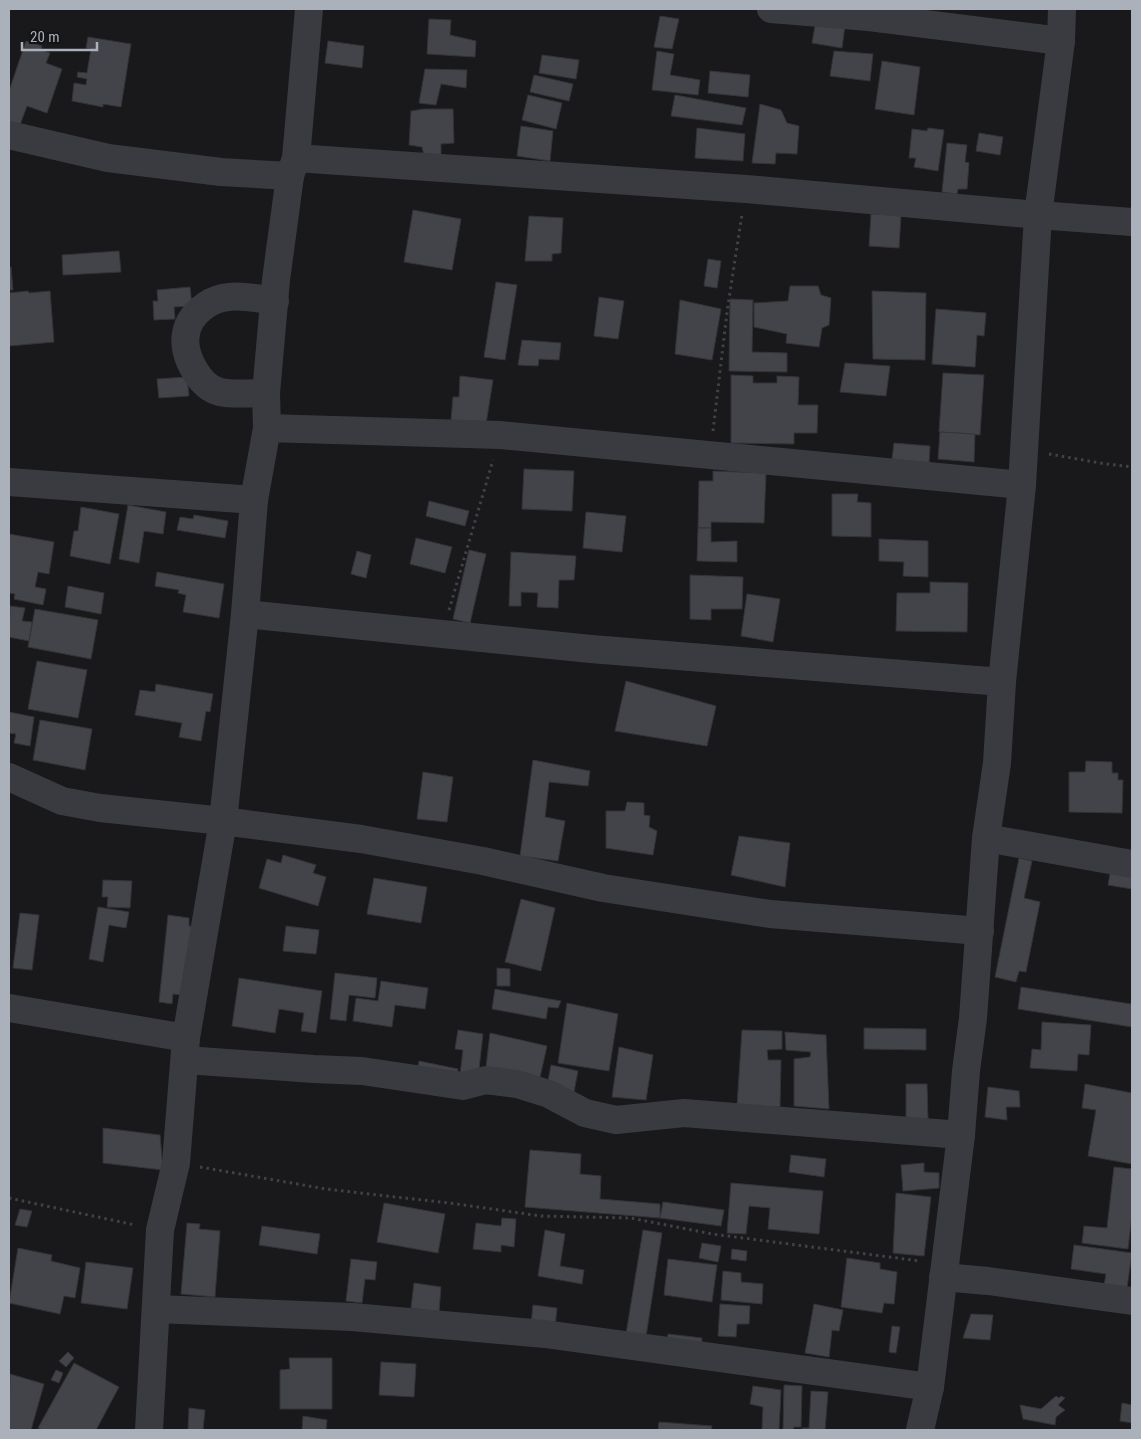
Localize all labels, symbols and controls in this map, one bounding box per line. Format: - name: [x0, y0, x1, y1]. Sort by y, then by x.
- scale bar: [22, 20, 98, 52]
- text: 20 m: [30, 28, 60, 46]

